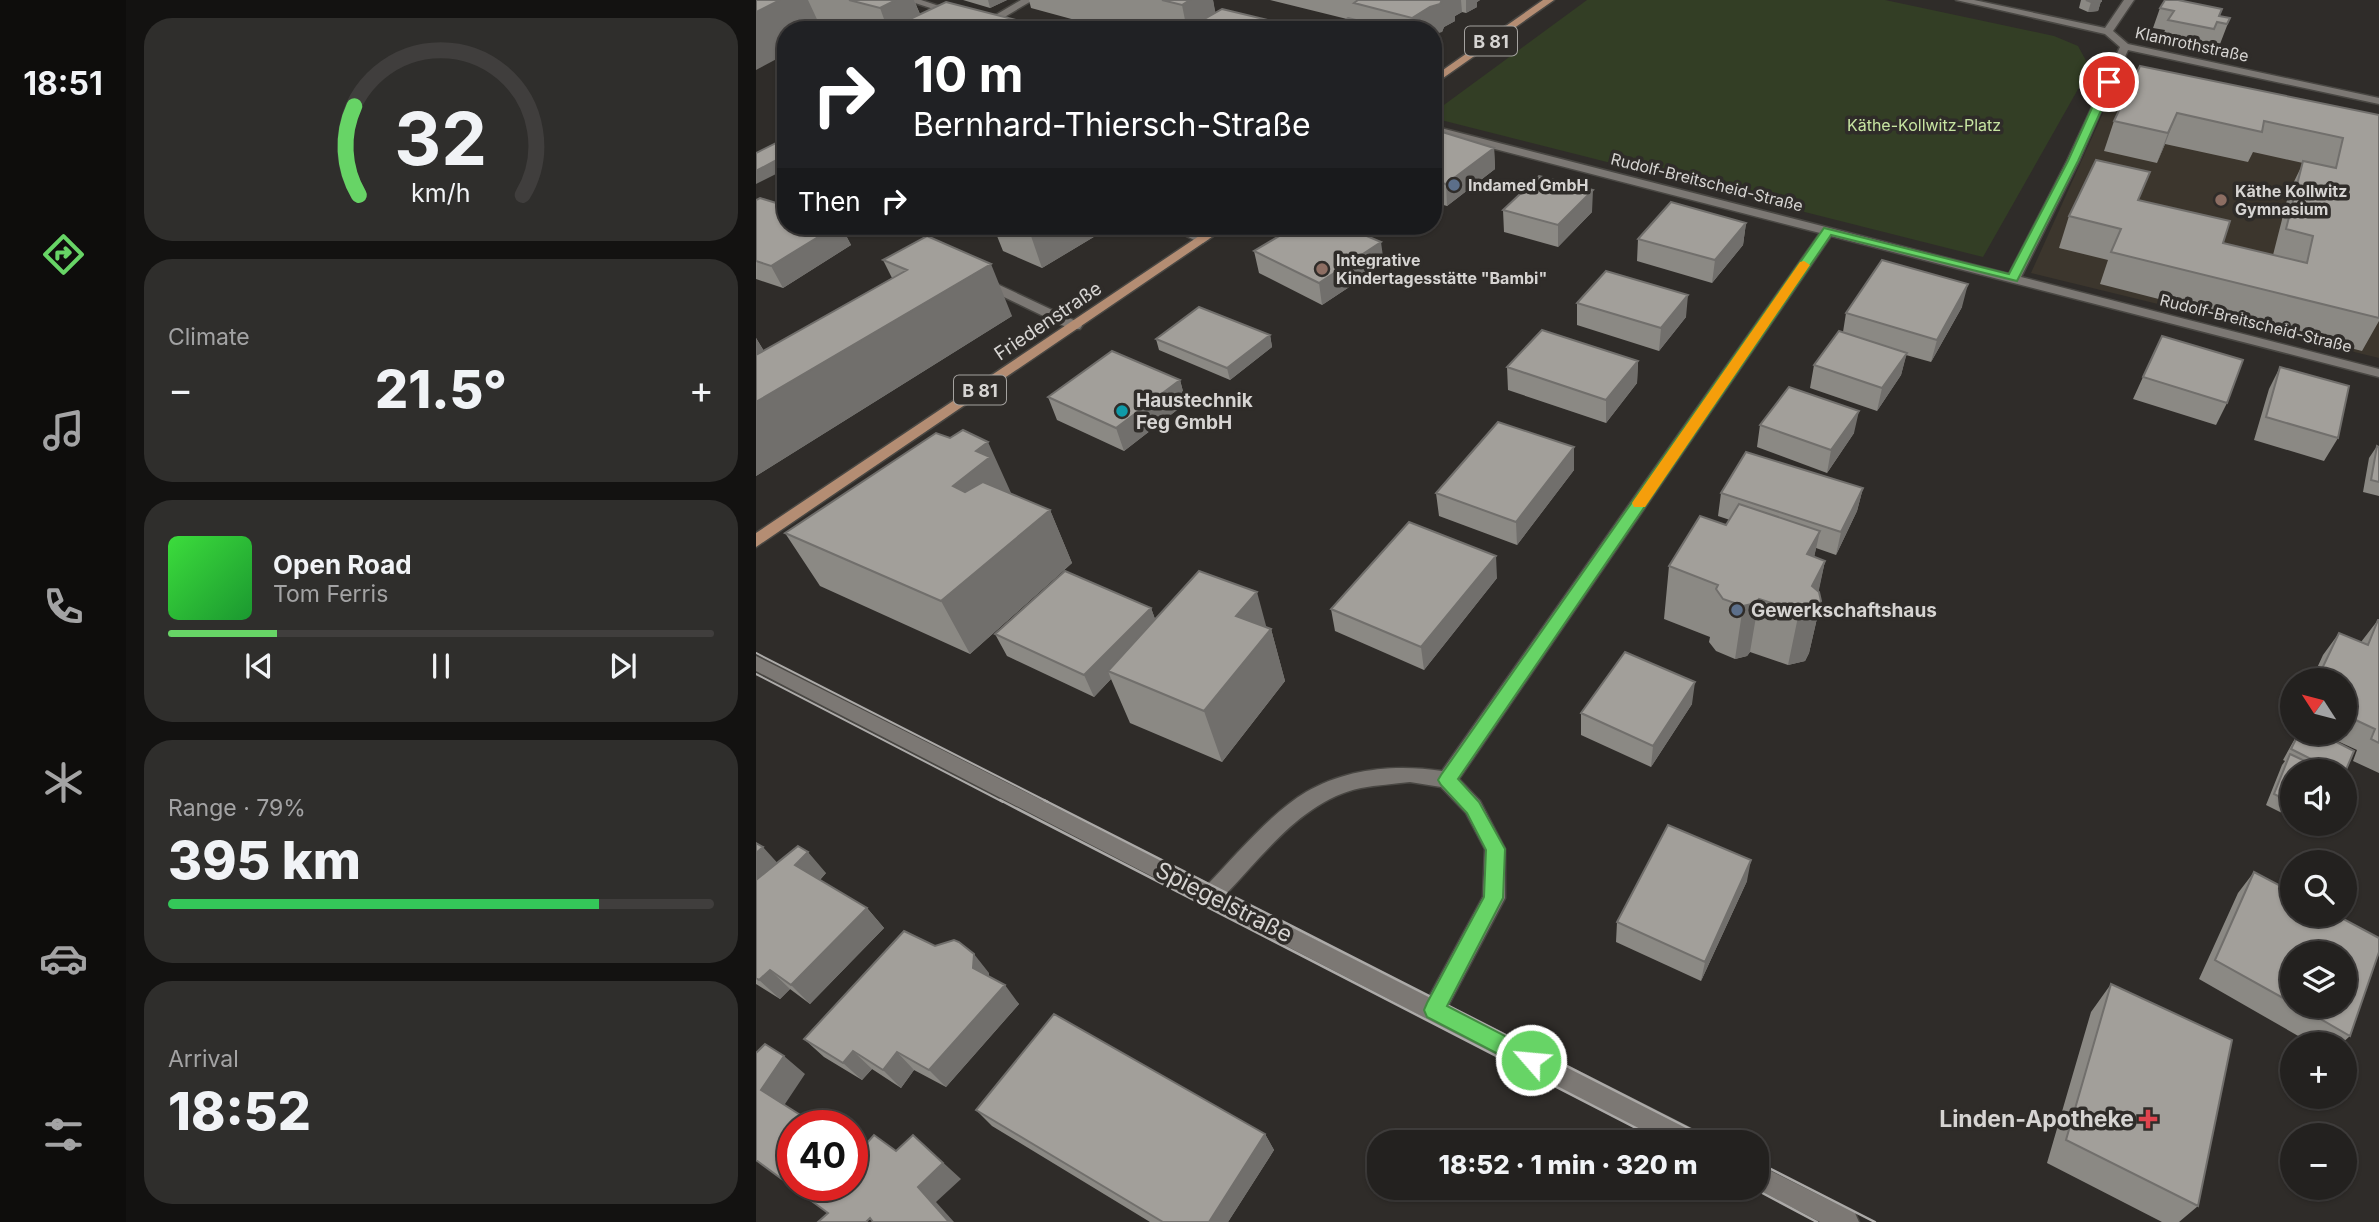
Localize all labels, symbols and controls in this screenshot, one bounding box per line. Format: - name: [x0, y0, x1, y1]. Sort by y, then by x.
- street label: Klamrothstraße: [2133, 22, 2251, 66]
- road number: B 81: [1465, 26, 1517, 56]
- text: 10 m: [913, 45, 1024, 104]
- icon: right: [798, 49, 889, 140]
- pin: [2079, 52, 2139, 112]
- icon: arrive: [2090, 63, 2128, 101]
- text: 18:51: [23, 64, 103, 103]
- text: 32: [395, 95, 487, 184]
- text: Bernhard-Thiersch-Straße: [913, 105, 1311, 144]
- park label: Käthe-Kollwitz-Platz: [1847, 115, 2001, 135]
- street label: Rudolf-Breitscheid-Straße: [1609, 148, 1805, 216]
- place label: Indamed GmbH: [1468, 175, 1588, 195]
- marker: Indamed GmbH: [1446, 177, 1462, 193]
- text: km/h: [411, 178, 471, 208]
- place label: Käthe Kollwitz Gymnasium: [2235, 181, 2347, 219]
- icon: right: [875, 182, 913, 220]
- text: Then: [798, 186, 861, 217]
- marker: Käthe Kollwitz Gymnasium: [2213, 192, 2229, 208]
- icon: directions: [39, 230, 88, 279]
- place label: Integrative Kindertagesstätte "Bambi": [1336, 250, 1547, 288]
- marker: Integrative Kindertagesstätte "Bambi": [1314, 261, 1330, 277]
- street label: Friedenstraße: [990, 277, 1106, 365]
- street label: Rudolf-Breitscheid-Straße: [2158, 289, 2354, 357]
- text: Climate: [168, 323, 250, 351]
- text: 21.5°: [375, 358, 507, 421]
- text: −: [168, 366, 193, 412]
- text: +: [689, 366, 714, 412]
- road number: B 81: [954, 376, 1006, 404]
- place label: Haustechnik Feg GmbH: [1136, 389, 1253, 434]
- marker: Haustechnik Feg GmbH: [1114, 403, 1130, 419]
- icon: music: [39, 406, 88, 455]
- text: Open Road: [273, 549, 412, 580]
- text: Tom Ferris: [273, 580, 388, 608]
- icon: phone: [39, 582, 88, 631]
- place label: Gewerkschaftshaus: [1751, 599, 1937, 622]
- marker: Gewerkschaftshaus: [1729, 602, 1745, 618]
- icon: previous: [240, 647, 278, 685]
- icon: pause: [422, 647, 460, 685]
- icon: next: [604, 647, 642, 685]
- north arrow: [2280, 668, 2357, 746]
- map controls: [2280, 668, 2357, 1200]
- icon: climate: [39, 758, 88, 807]
- button: sound: [2280, 759, 2357, 836]
- text: Range · 79%: [168, 794, 306, 822]
- text: 395 km: [168, 829, 361, 892]
- button: search: [2280, 850, 2357, 927]
- street label: Spiegelstraße: [1151, 856, 1297, 948]
- icon: car: [39, 934, 88, 983]
- button: layers: [2280, 941, 2357, 1018]
- position arrow: [1494, 1023, 1568, 1097]
- button: +: [2280, 1032, 2357, 1109]
- text: Arrival: [168, 1045, 239, 1073]
- text: 18:52: [168, 1080, 311, 1143]
- place label: Linden-Apotheke: [1939, 1105, 2134, 1133]
- icon: filters: [39, 1110, 88, 1159]
- speed limit sign: 40: [777, 1110, 868, 1201]
- marker: Linden-Apotheke: [2140, 1111, 2156, 1127]
- button: −: [2280, 1123, 2357, 1200]
- text: 18:52 · 1 min · 320 m: [1438, 1149, 1698, 1180]

